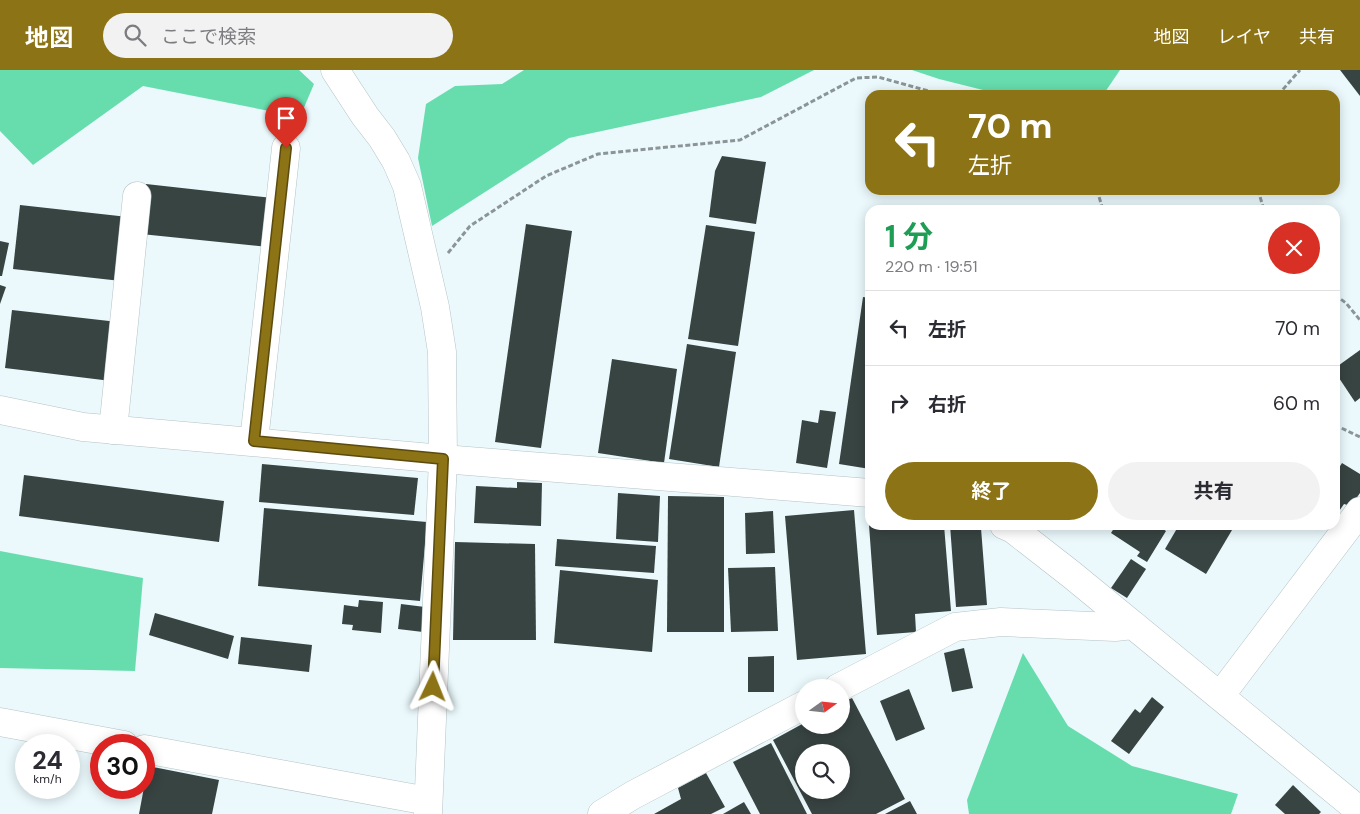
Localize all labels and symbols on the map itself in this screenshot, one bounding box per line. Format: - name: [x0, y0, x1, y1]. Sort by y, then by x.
- pin: [265, 97, 307, 148]
- position arrow: [406, 660, 458, 712]
- north arrow: [795, 679, 850, 734]
- speed limit sign: 30: [90, 734, 155, 799]

